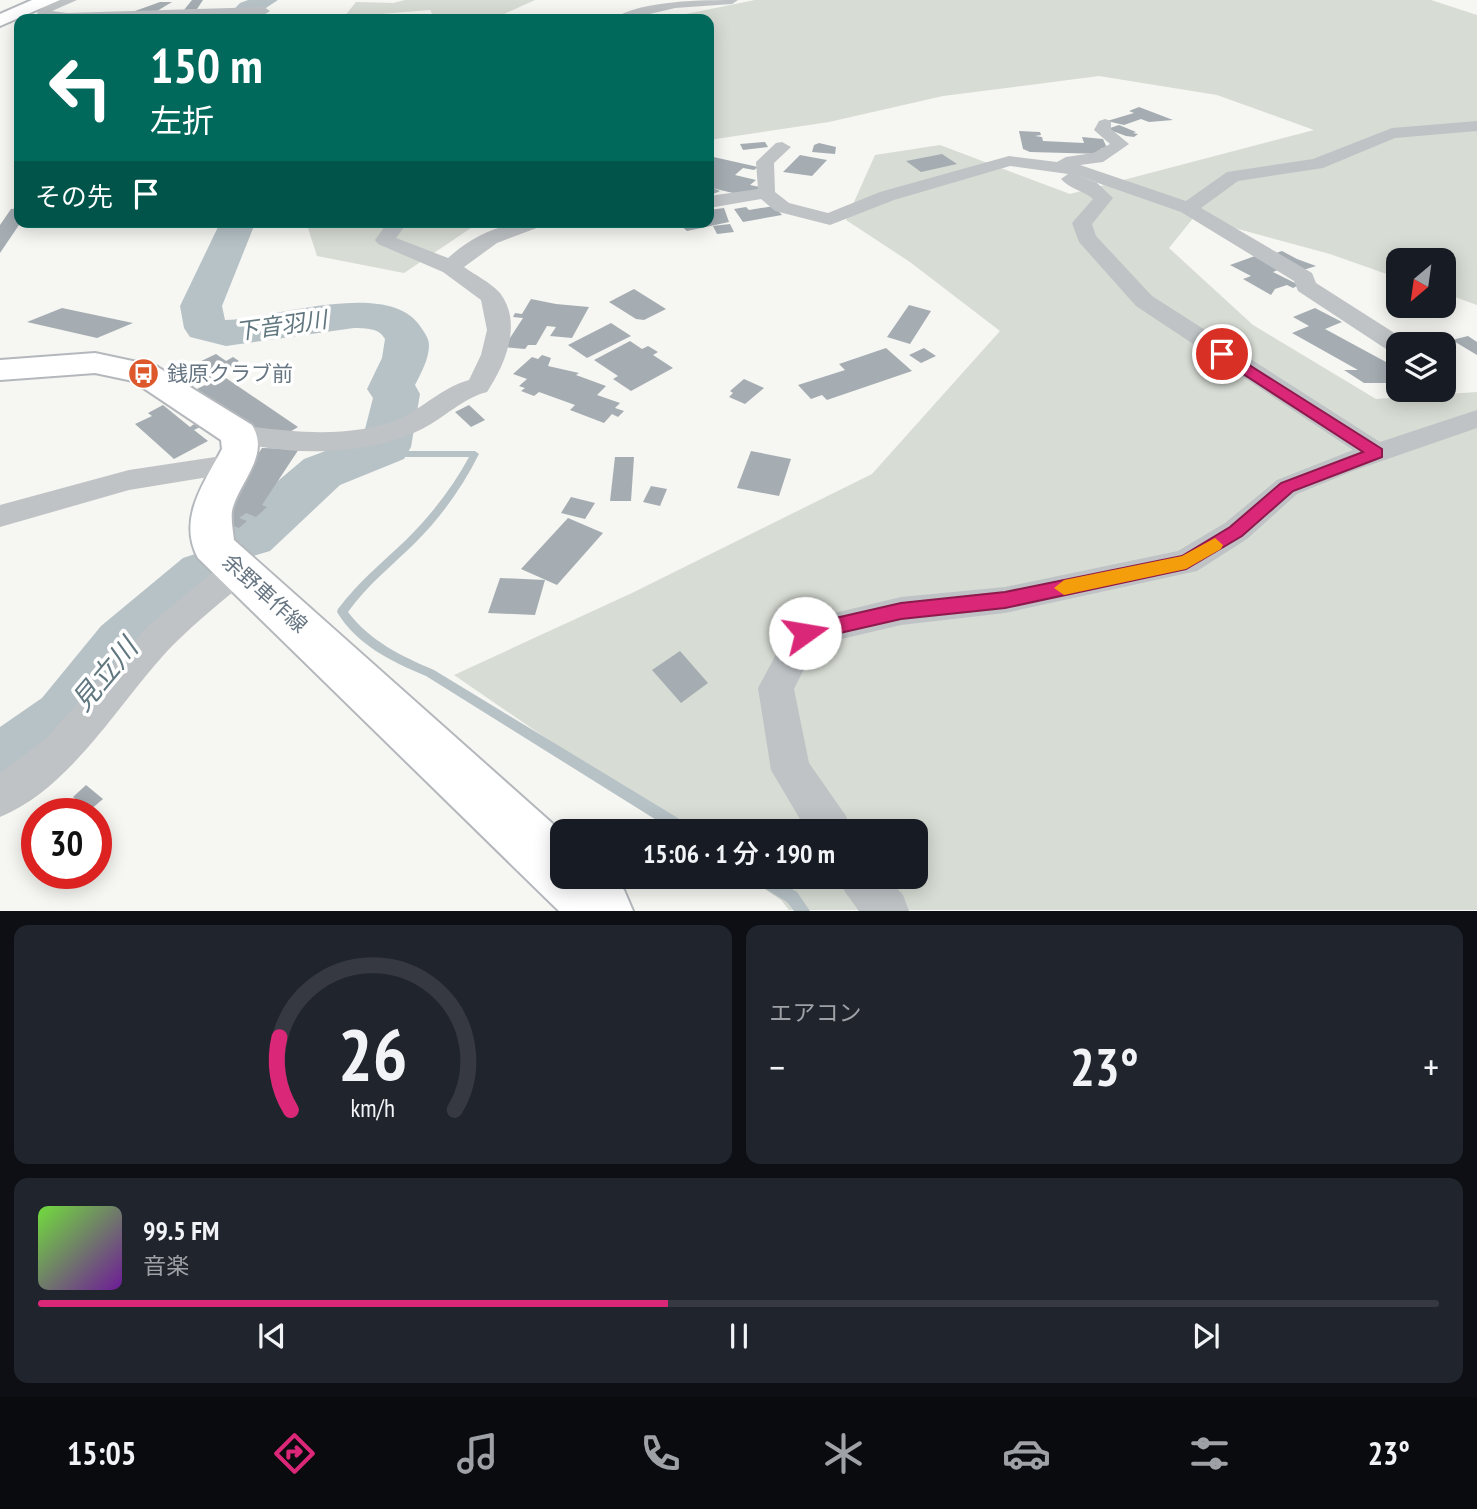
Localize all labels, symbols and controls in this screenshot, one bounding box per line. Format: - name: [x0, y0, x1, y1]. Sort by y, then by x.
- text: 150 m: [150, 33, 263, 97]
- icon: left: [35, 42, 126, 133]
- text: 左折: [150, 99, 214, 141]
- icon: arrive: [127, 175, 165, 213]
- text: その先: [35, 180, 113, 213]
- north arrow: [1386, 248, 1456, 318]
- map controls: [1386, 248, 1456, 402]
- water label: 下音羽川: [233, 304, 332, 346]
- pin: [1192, 324, 1252, 384]
- button: layers: [1386, 332, 1456, 402]
- icon: arrive: [1203, 335, 1241, 373]
- bus stop icon: 銭原クラブ前: [127, 356, 161, 390]
- place label: 銭原クラブ前: [167, 360, 293, 387]
- street label: 余野車作線: [217, 548, 313, 638]
- position arrow: [768, 596, 842, 670]
- water label: 見立川: [63, 628, 147, 718]
- speed limit sign: 30: [21, 798, 112, 889]
- text: 15:06 · 1 分 · 190 m: [643, 837, 835, 870]
- text: エアコン: [770, 998, 862, 1027]
- text: 26: [338, 1007, 408, 1101]
- text: 23°: [1070, 1033, 1139, 1100]
- text: −: [770, 1042, 785, 1091]
- text: +: [1423, 1042, 1439, 1091]
- text: km/h: [351, 1092, 395, 1124]
- text: 99.5 FM: [143, 1214, 219, 1247]
- text: 音楽: [143, 1251, 189, 1280]
- icon: previous: [253, 1317, 291, 1355]
- icon: pause: [720, 1317, 758, 1355]
- icon: next: [1187, 1317, 1225, 1355]
- icon: directions: [270, 1429, 319, 1478]
- icon: music: [453, 1429, 502, 1478]
- icon: phone: [636, 1429, 685, 1478]
- icon: climate: [819, 1429, 868, 1478]
- icon: car: [1002, 1429, 1051, 1478]
- icon: filters: [1185, 1429, 1234, 1478]
- text: 15:05: [67, 1432, 136, 1474]
- text: 23°: [1368, 1432, 1410, 1474]

